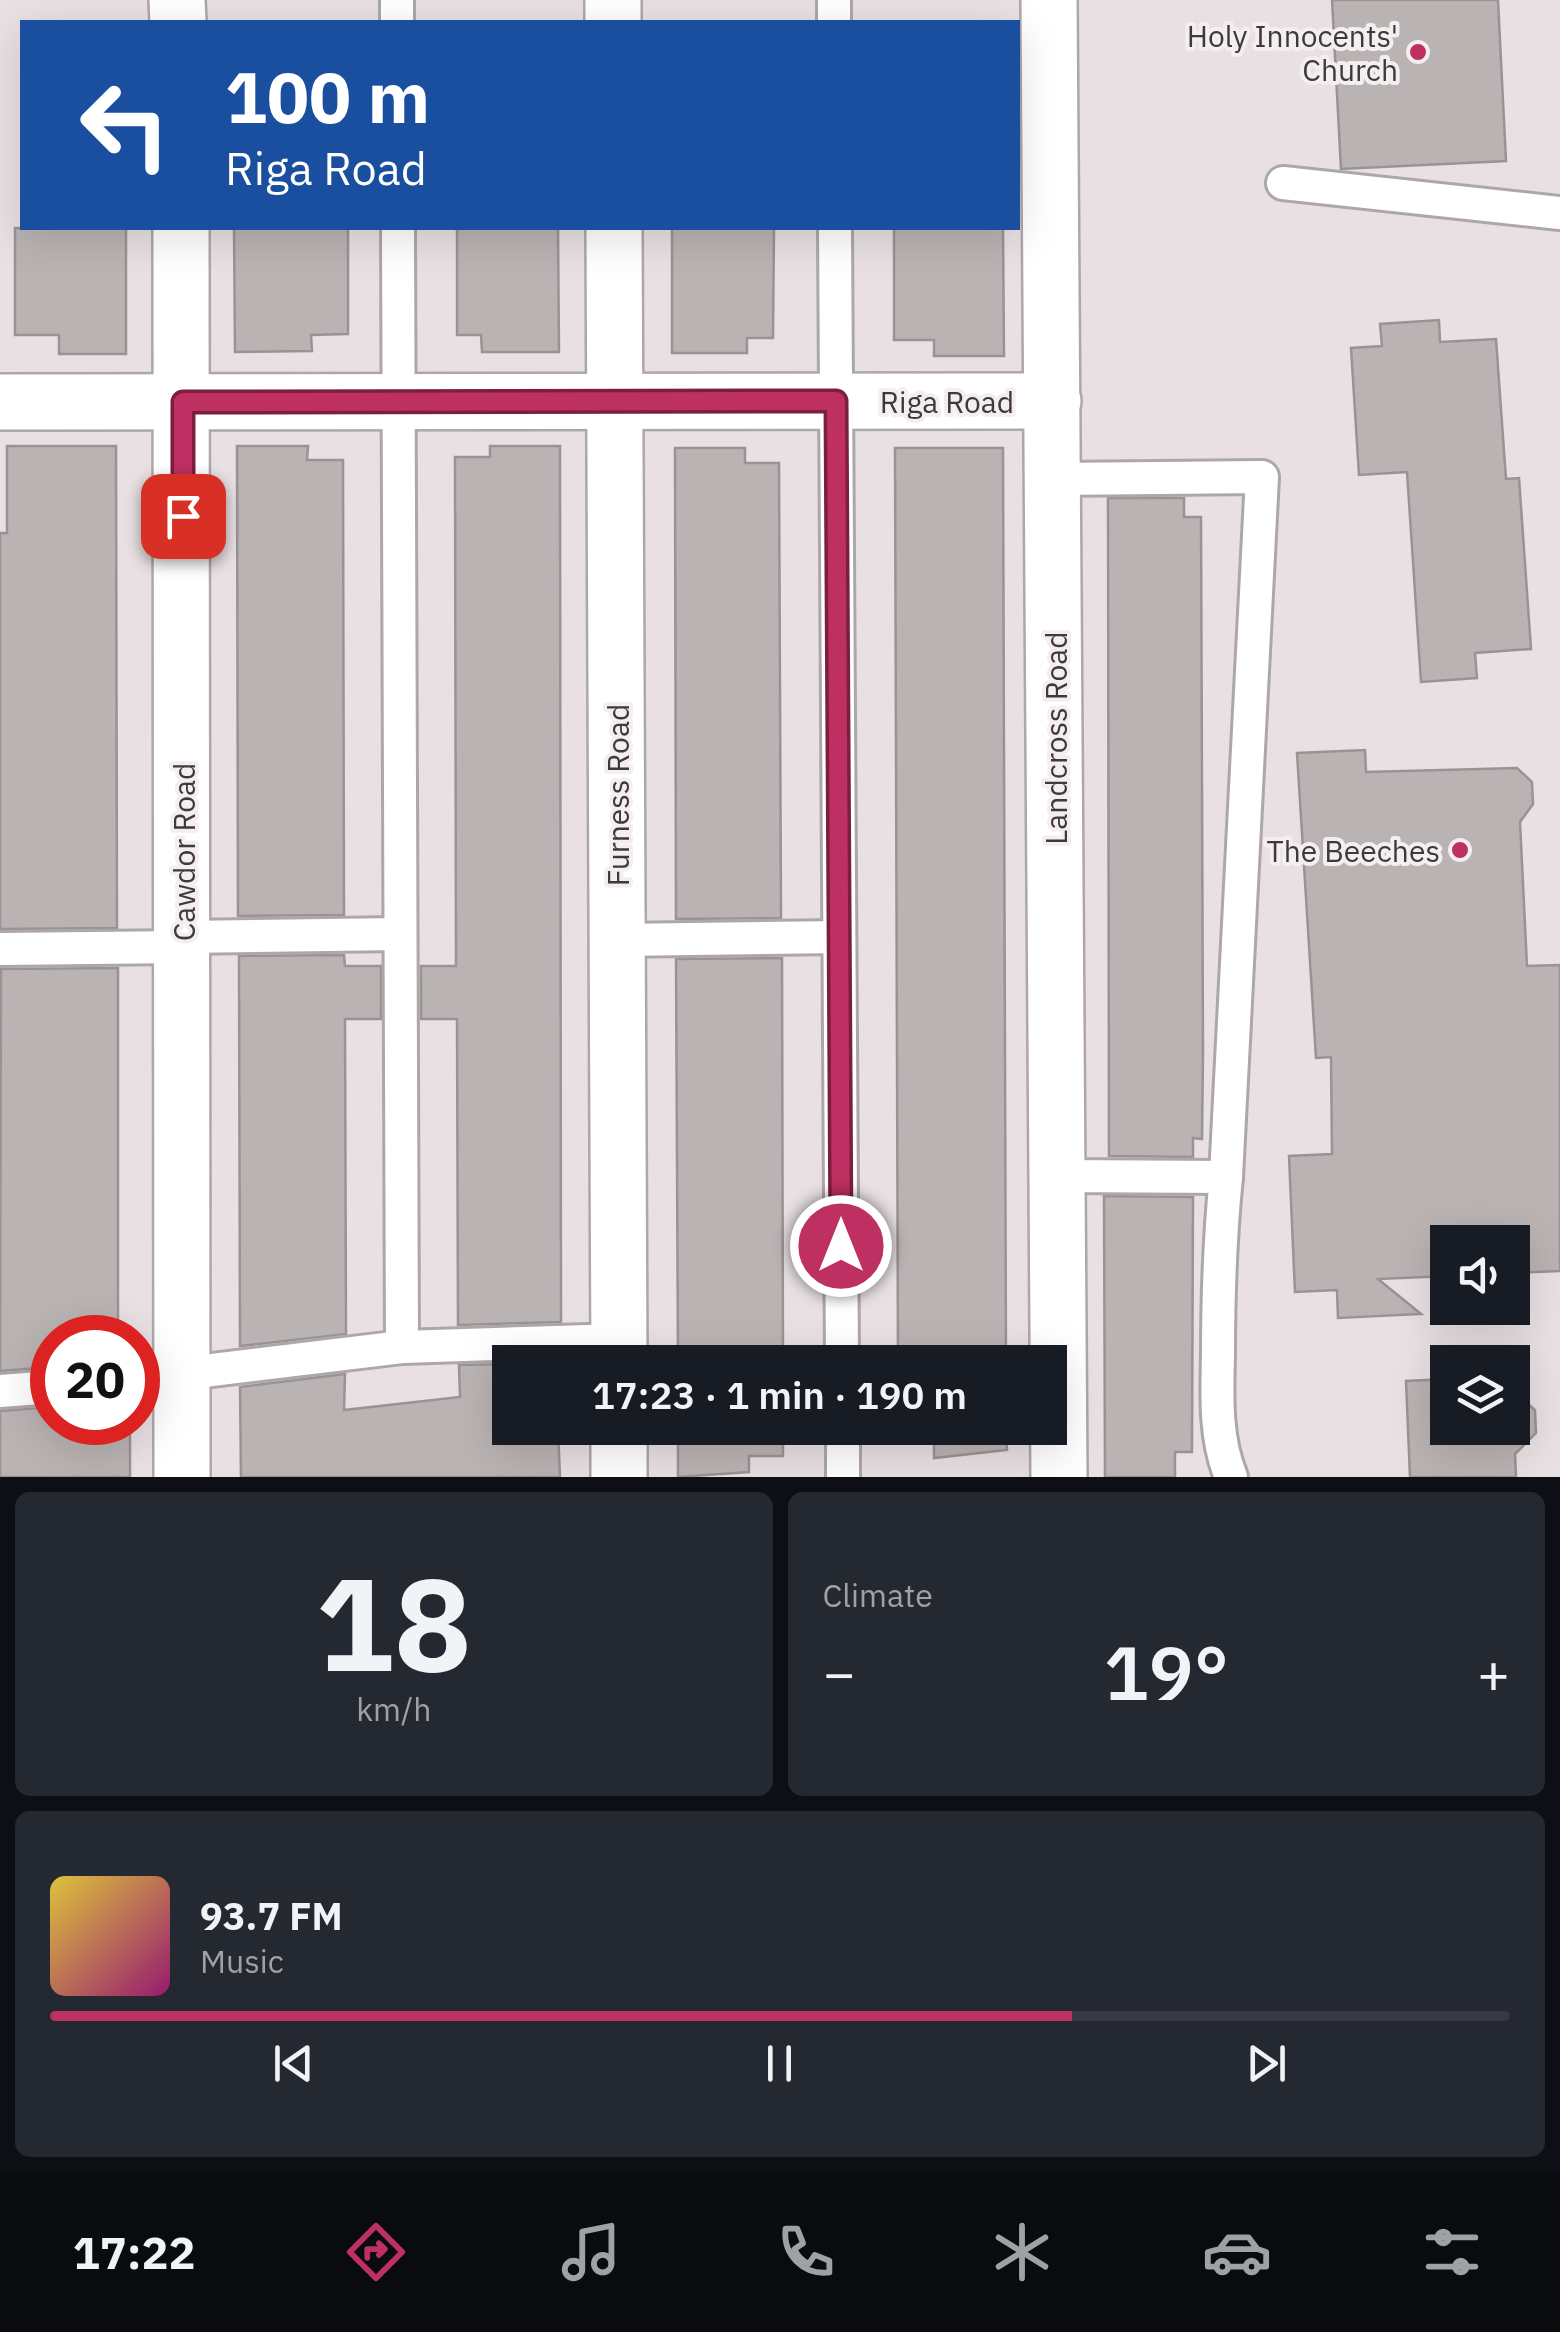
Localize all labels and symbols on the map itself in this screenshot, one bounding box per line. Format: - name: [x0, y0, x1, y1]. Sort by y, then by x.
- place label: Holy Innocents' Church: [1187, 16, 1398, 89]
- marker: Holy Innocents' Church: [1407, 41, 1429, 63]
- street label: Riga Road: [880, 382, 1014, 421]
- pin: [141, 474, 226, 559]
- street label: Landcross Road: [1036, 631, 1075, 845]
- street label: Furness Road: [598, 704, 637, 886]
- street label: Cawdor Road: [164, 763, 203, 941]
- place label: The Beeches: [1267, 831, 1440, 870]
- marker: The Beeches: [1449, 839, 1471, 861]
- position arrow: [789, 1194, 893, 1298]
- speed limit sign: 20: [30, 1315, 160, 1445]

